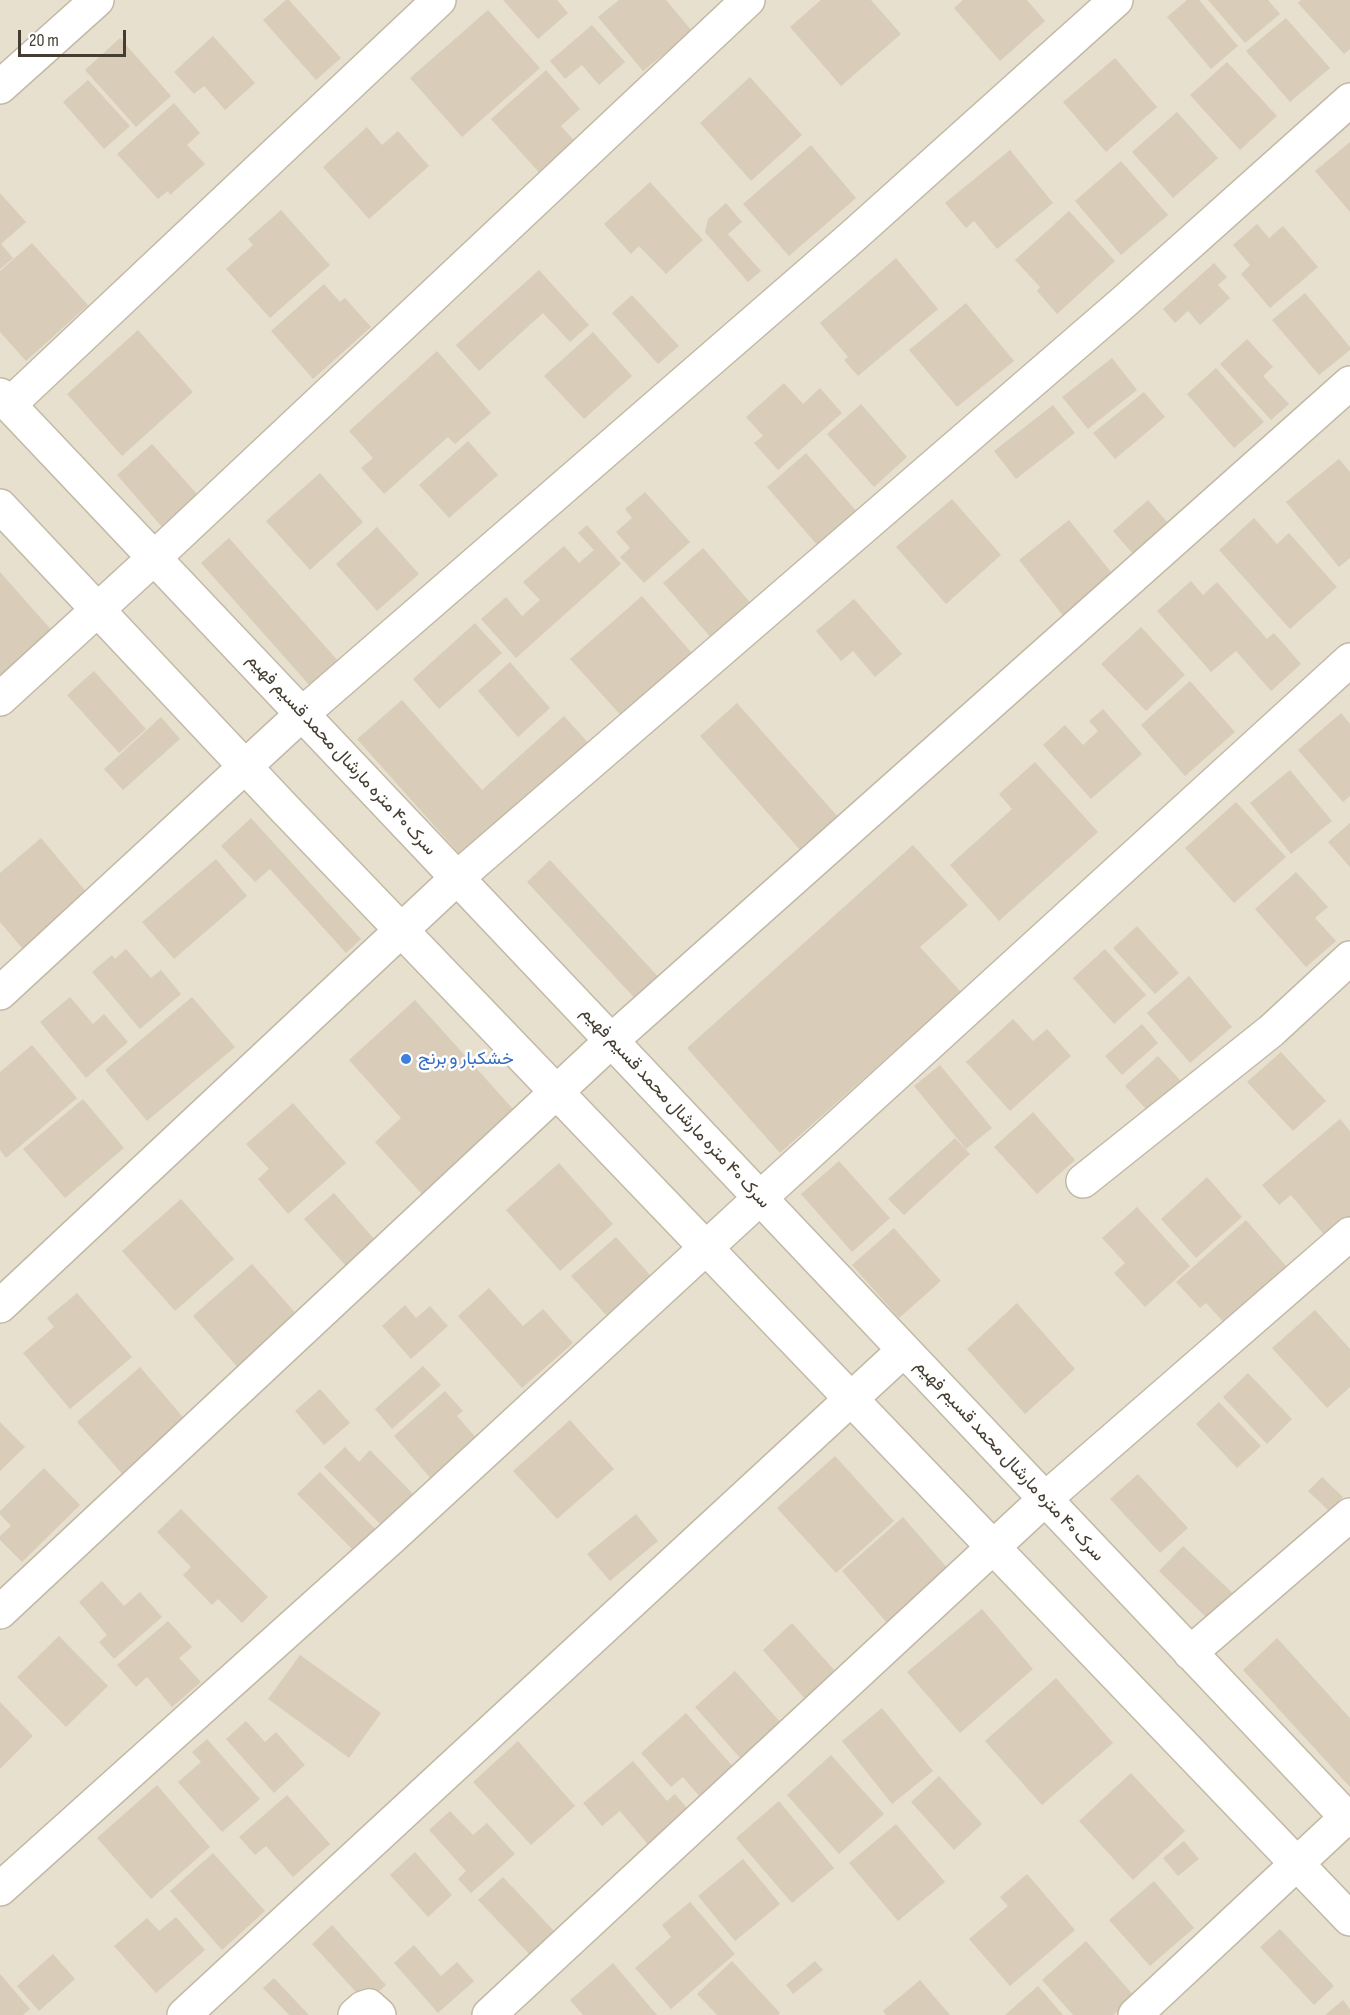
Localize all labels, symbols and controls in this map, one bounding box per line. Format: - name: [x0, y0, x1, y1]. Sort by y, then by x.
- scale bar: [21, 18, 129, 56]
- text: 20 m: [29, 30, 59, 51]
- street label: سرک ۴۰ متره مارشال محمد قسیم فهیم: [242, 650, 440, 860]
- street label: سرک ۴۰ متره مارشال محمد قسیم فهیم: [576, 1003, 774, 1213]
- place label: خشکبار و برنج: [418, 1048, 514, 1070]
- marker: خشکبار و برنج: [399, 1052, 413, 1066]
- street label: سرک ۴۰ متره مارشال محمد قسیم فهیم: [910, 1356, 1108, 1566]

